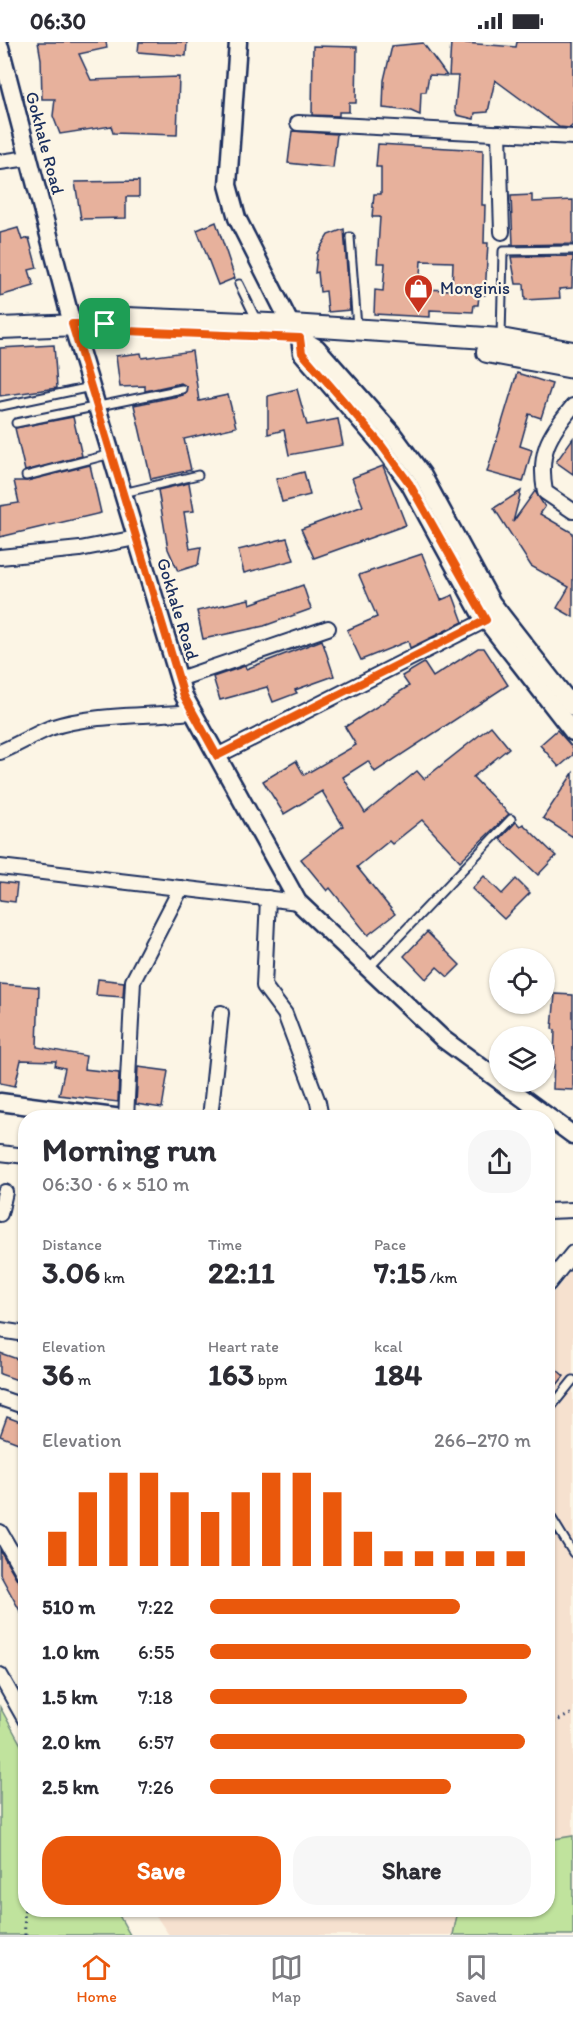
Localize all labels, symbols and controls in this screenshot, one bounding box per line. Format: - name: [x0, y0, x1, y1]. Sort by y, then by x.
- text: 06:30: [30, 8, 86, 35]
- street label: Gokhale Road: [21, 89, 69, 197]
- shop icon: Monginis: [403, 272, 435, 314]
- place label: Monginis: [440, 277, 510, 299]
- pin: [79, 298, 130, 349]
- icon: arrive: [88, 307, 121, 340]
- street label: Gokhale Road: [152, 555, 204, 663]
- map controls: [489, 948, 555, 1092]
- button: locate: [489, 948, 555, 1014]
- button: layers: [489, 1026, 555, 1092]
- text: Morning run: [42, 1130, 217, 1169]
- button: share: [468, 1130, 531, 1193]
- text: 06:30 · 6 × 510 m: [42, 1172, 190, 1196]
- text: Distance: [42, 1235, 102, 1254]
- text: Time: [208, 1235, 242, 1254]
- text: Pace: [374, 1235, 406, 1254]
- text: 3.06: [42, 1254, 100, 1291]
- text: 22:11: [208, 1254, 275, 1291]
- text: 7:15: [374, 1254, 426, 1291]
- text: km: [100, 1268, 125, 1287]
- text: /km: [426, 1268, 457, 1287]
- text: Elevation: [42, 1337, 106, 1356]
- text: Heart rate: [208, 1337, 279, 1356]
- text: kcal: [374, 1337, 402, 1356]
- text: 36: [42, 1356, 74, 1393]
- text: 163: [208, 1356, 254, 1393]
- text: 184: [374, 1356, 422, 1393]
- text: m: [74, 1370, 91, 1389]
- text: bpm: [254, 1370, 287, 1389]
- text: Elevation: [42, 1428, 121, 1452]
- text: 266–270 m: [434, 1428, 531, 1452]
- text: 510 m: [42, 1595, 95, 1619]
- text: 7:22: [138, 1595, 174, 1619]
- text: 1.0 km: [42, 1640, 99, 1664]
- text: 6:55: [138, 1640, 174, 1664]
- text: 1.5 km: [42, 1685, 98, 1709]
- text: 7:18: [138, 1685, 173, 1709]
- text: 2.0 km: [42, 1730, 101, 1754]
- text: 6:57: [138, 1730, 174, 1754]
- text: 2.5 km: [42, 1775, 99, 1799]
- text: 7:26: [138, 1775, 174, 1799]
- button: Save: [42, 1836, 281, 1905]
- button: Share: [293, 1836, 531, 1905]
- tab: Home: [76, 1951, 117, 2006]
- tab: Map: [270, 1951, 303, 2006]
- tab: Saved: [456, 1951, 497, 2006]

